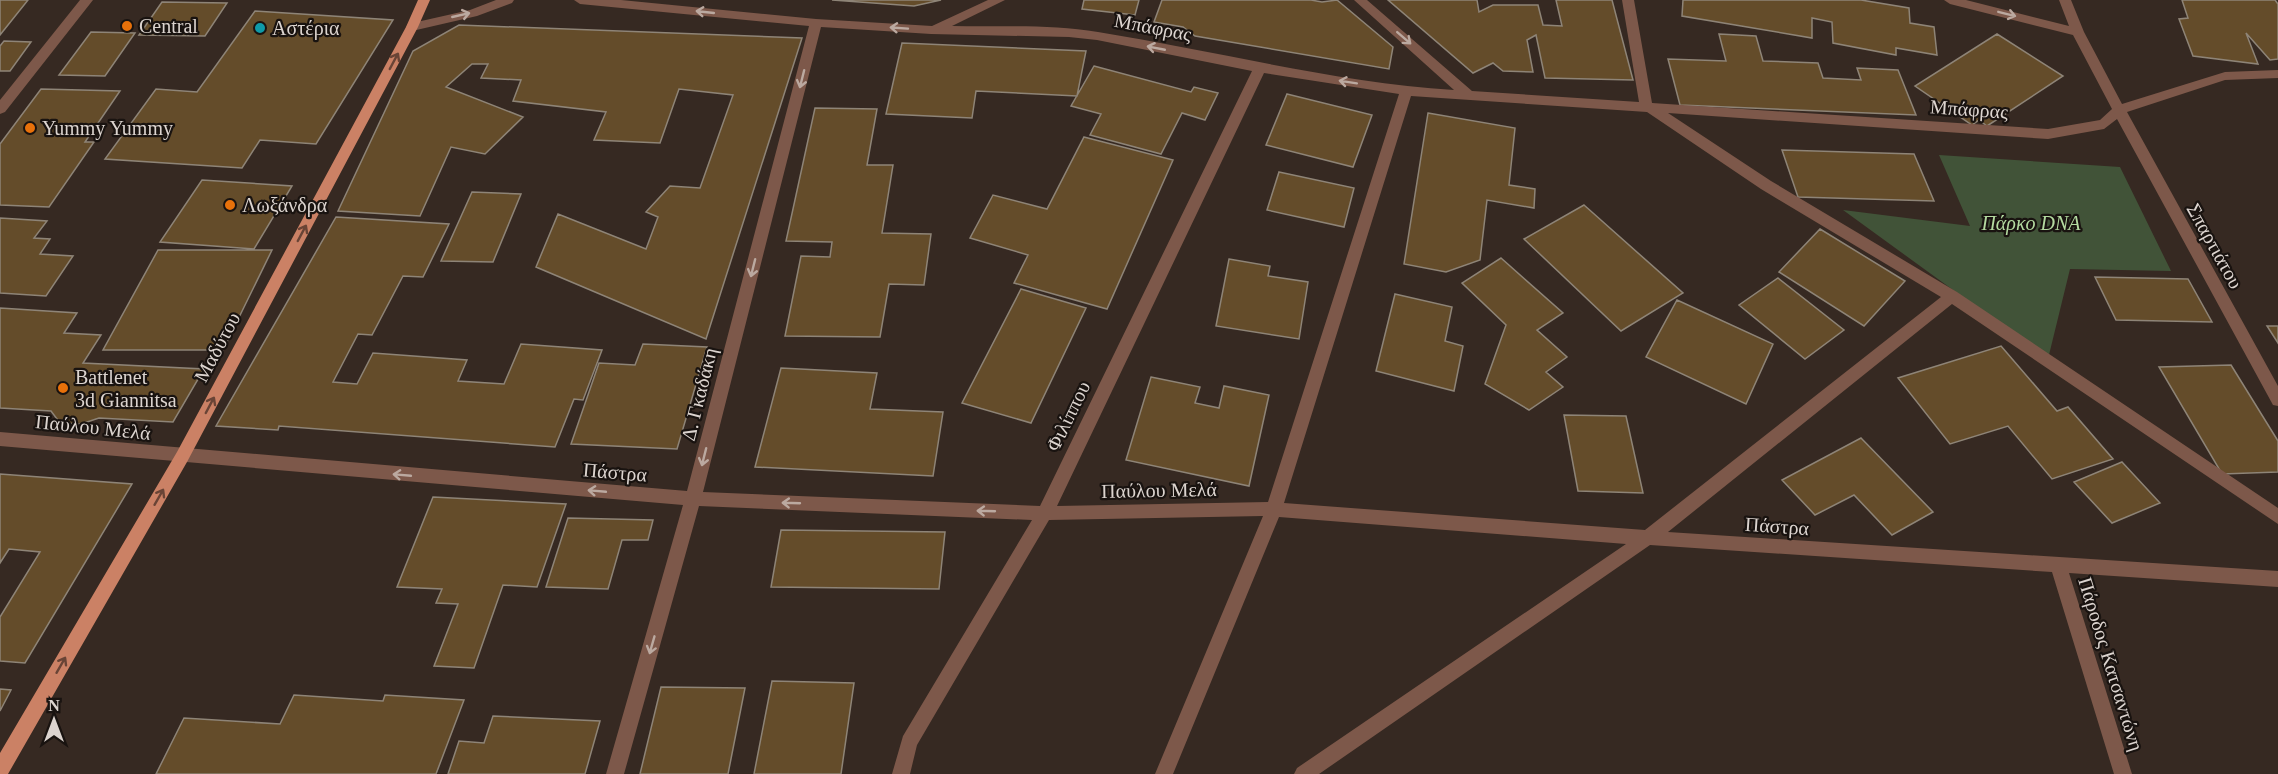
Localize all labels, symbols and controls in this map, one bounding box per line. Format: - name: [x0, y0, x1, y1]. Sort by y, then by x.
- one-way arrow: [696, 6, 715, 17]
- one-way arrow: [451, 9, 470, 21]
- street label: Μπάφρας: [1112, 9, 1194, 46]
- one-way arrow: [1997, 9, 2016, 21]
- place label: Central: [139, 15, 198, 37]
- place label: Αστέρια: [272, 17, 340, 40]
- marker: Central: [120, 19, 134, 33]
- marker: Αστέρια: [253, 21, 267, 35]
- one-way arrow: [890, 23, 910, 34]
- one-way arrow: [1396, 32, 1412, 45]
- one-way arrow: [1147, 42, 1166, 53]
- one-way arrow: [388, 53, 400, 70]
- one-way arrow: [795, 69, 807, 88]
- one-way arrow: [1339, 76, 1358, 87]
- street label: Μπάφρας: [1929, 95, 2009, 124]
- place label: Yummy Yummy: [42, 117, 173, 140]
- marker: Yummy Yummy: [23, 121, 37, 135]
- place label: Λωξάνδρα: [242, 194, 328, 217]
- marker: Λωξάνδρα: [223, 198, 237, 212]
- street label: Σπαρτιάτου: [2182, 200, 2247, 293]
- park label: Πάρκο DNA: [1980, 212, 2081, 235]
- one-way arrow: [296, 225, 308, 242]
- one-way arrow: [747, 258, 758, 277]
- street label: Μαδύτου: [190, 308, 244, 386]
- street label: Δ. Γκαδάκη: [677, 345, 722, 443]
- place label: Battlenet 3d Giannitsa: [75, 366, 177, 411]
- street label: Φιλίππου: [1042, 377, 1094, 455]
- marker: Battlenet 3d Giannitsa: [56, 381, 70, 395]
- one-way arrow: [204, 397, 216, 414]
- street label: Παύλου Μελά: [34, 410, 152, 444]
- one-way arrow: [698, 447, 710, 466]
- street label: Πάστρα: [582, 458, 648, 487]
- one-way arrow: [393, 469, 413, 480]
- street label: Παύλου Μελά: [1101, 478, 1218, 502]
- one-way arrow: [587, 485, 607, 496]
- one-way arrow: [154, 488, 165, 506]
- one-way arrow: [782, 498, 802, 509]
- one-way arrow: [977, 505, 997, 516]
- street label: Πάστρα: [1744, 513, 1810, 540]
- street label: Πάροδος Κατσαντώνη: [2073, 574, 2148, 754]
- one-way arrow: [646, 635, 657, 654]
- one-way arrow: [55, 657, 67, 674]
- north arrow: [24, 690, 84, 750]
- text: N: [48, 697, 60, 714]

